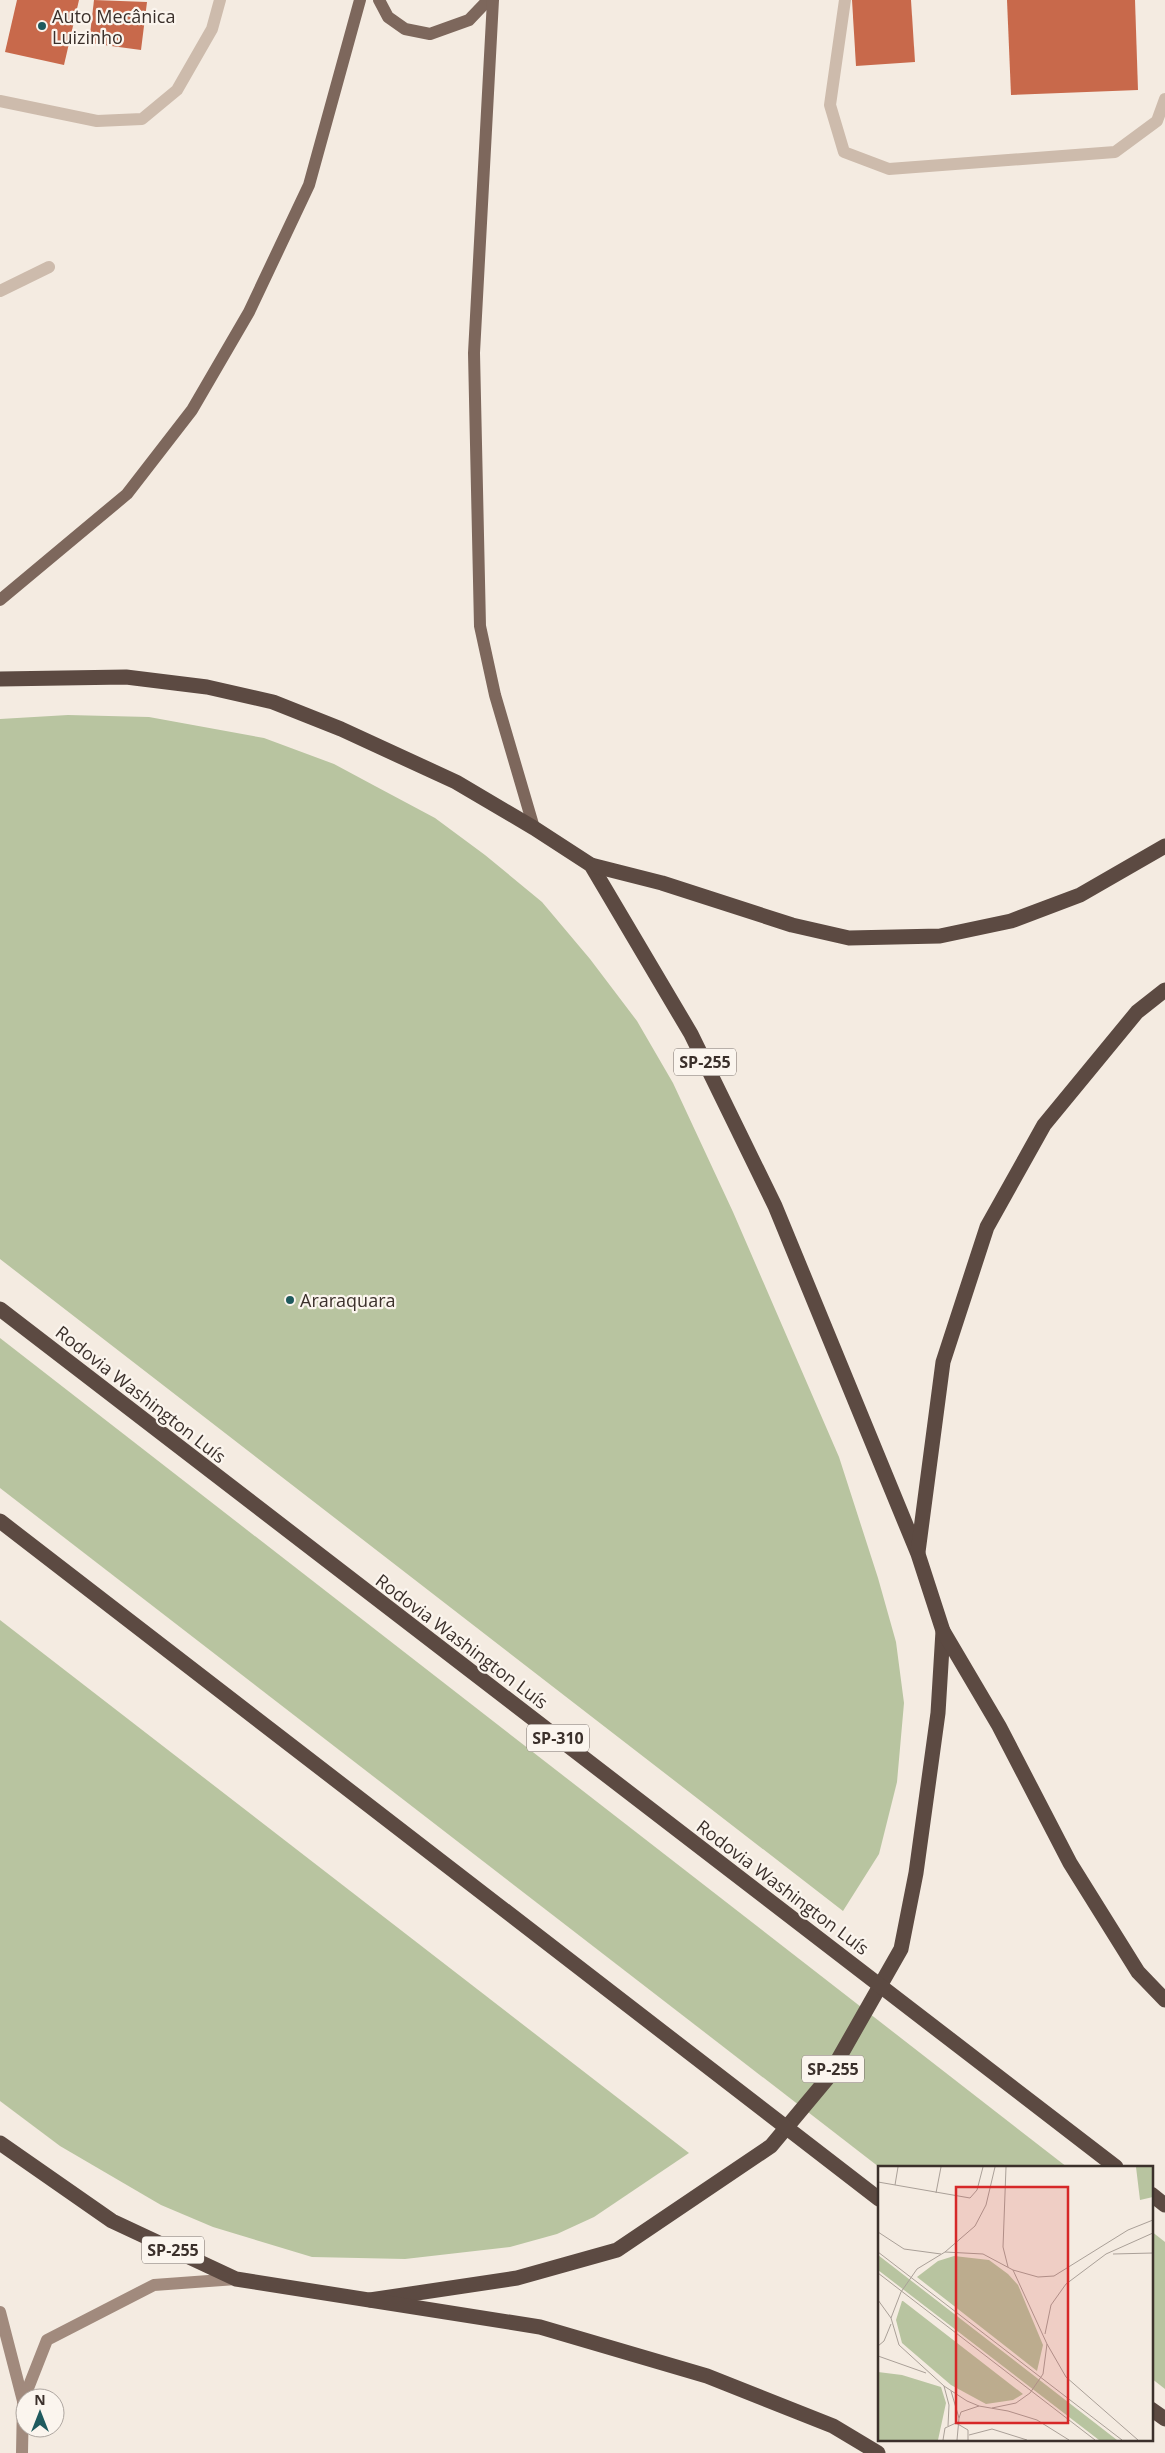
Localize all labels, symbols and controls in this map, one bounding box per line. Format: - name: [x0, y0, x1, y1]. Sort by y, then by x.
- place label: Auto Mecânica Luizinho: [52, 4, 175, 49]
- marker: Auto Mecânica Luizinho: [36, 20, 48, 32]
- road number: SP-255: [674, 1048, 736, 1076]
- place label: Araraquara: [300, 1288, 396, 1312]
- marker: Araraquara: [284, 1294, 296, 1306]
- street label: Rodovia Washington Luís: [51, 1320, 231, 1468]
- street label: Rodovia Washington Luís: [371, 1568, 553, 1714]
- road number: SP-310: [527, 1725, 589, 1752]
- street label: Rodovia Washington Luís: [692, 1814, 874, 1960]
- road number: SP-255: [802, 2056, 864, 2082]
- inset map: [878, 2166, 1152, 2440]
- road number: SP-255: [142, 2236, 204, 2264]
- north arrow: [15, 2388, 65, 2438]
- text: N: [34, 2390, 46, 2409]

